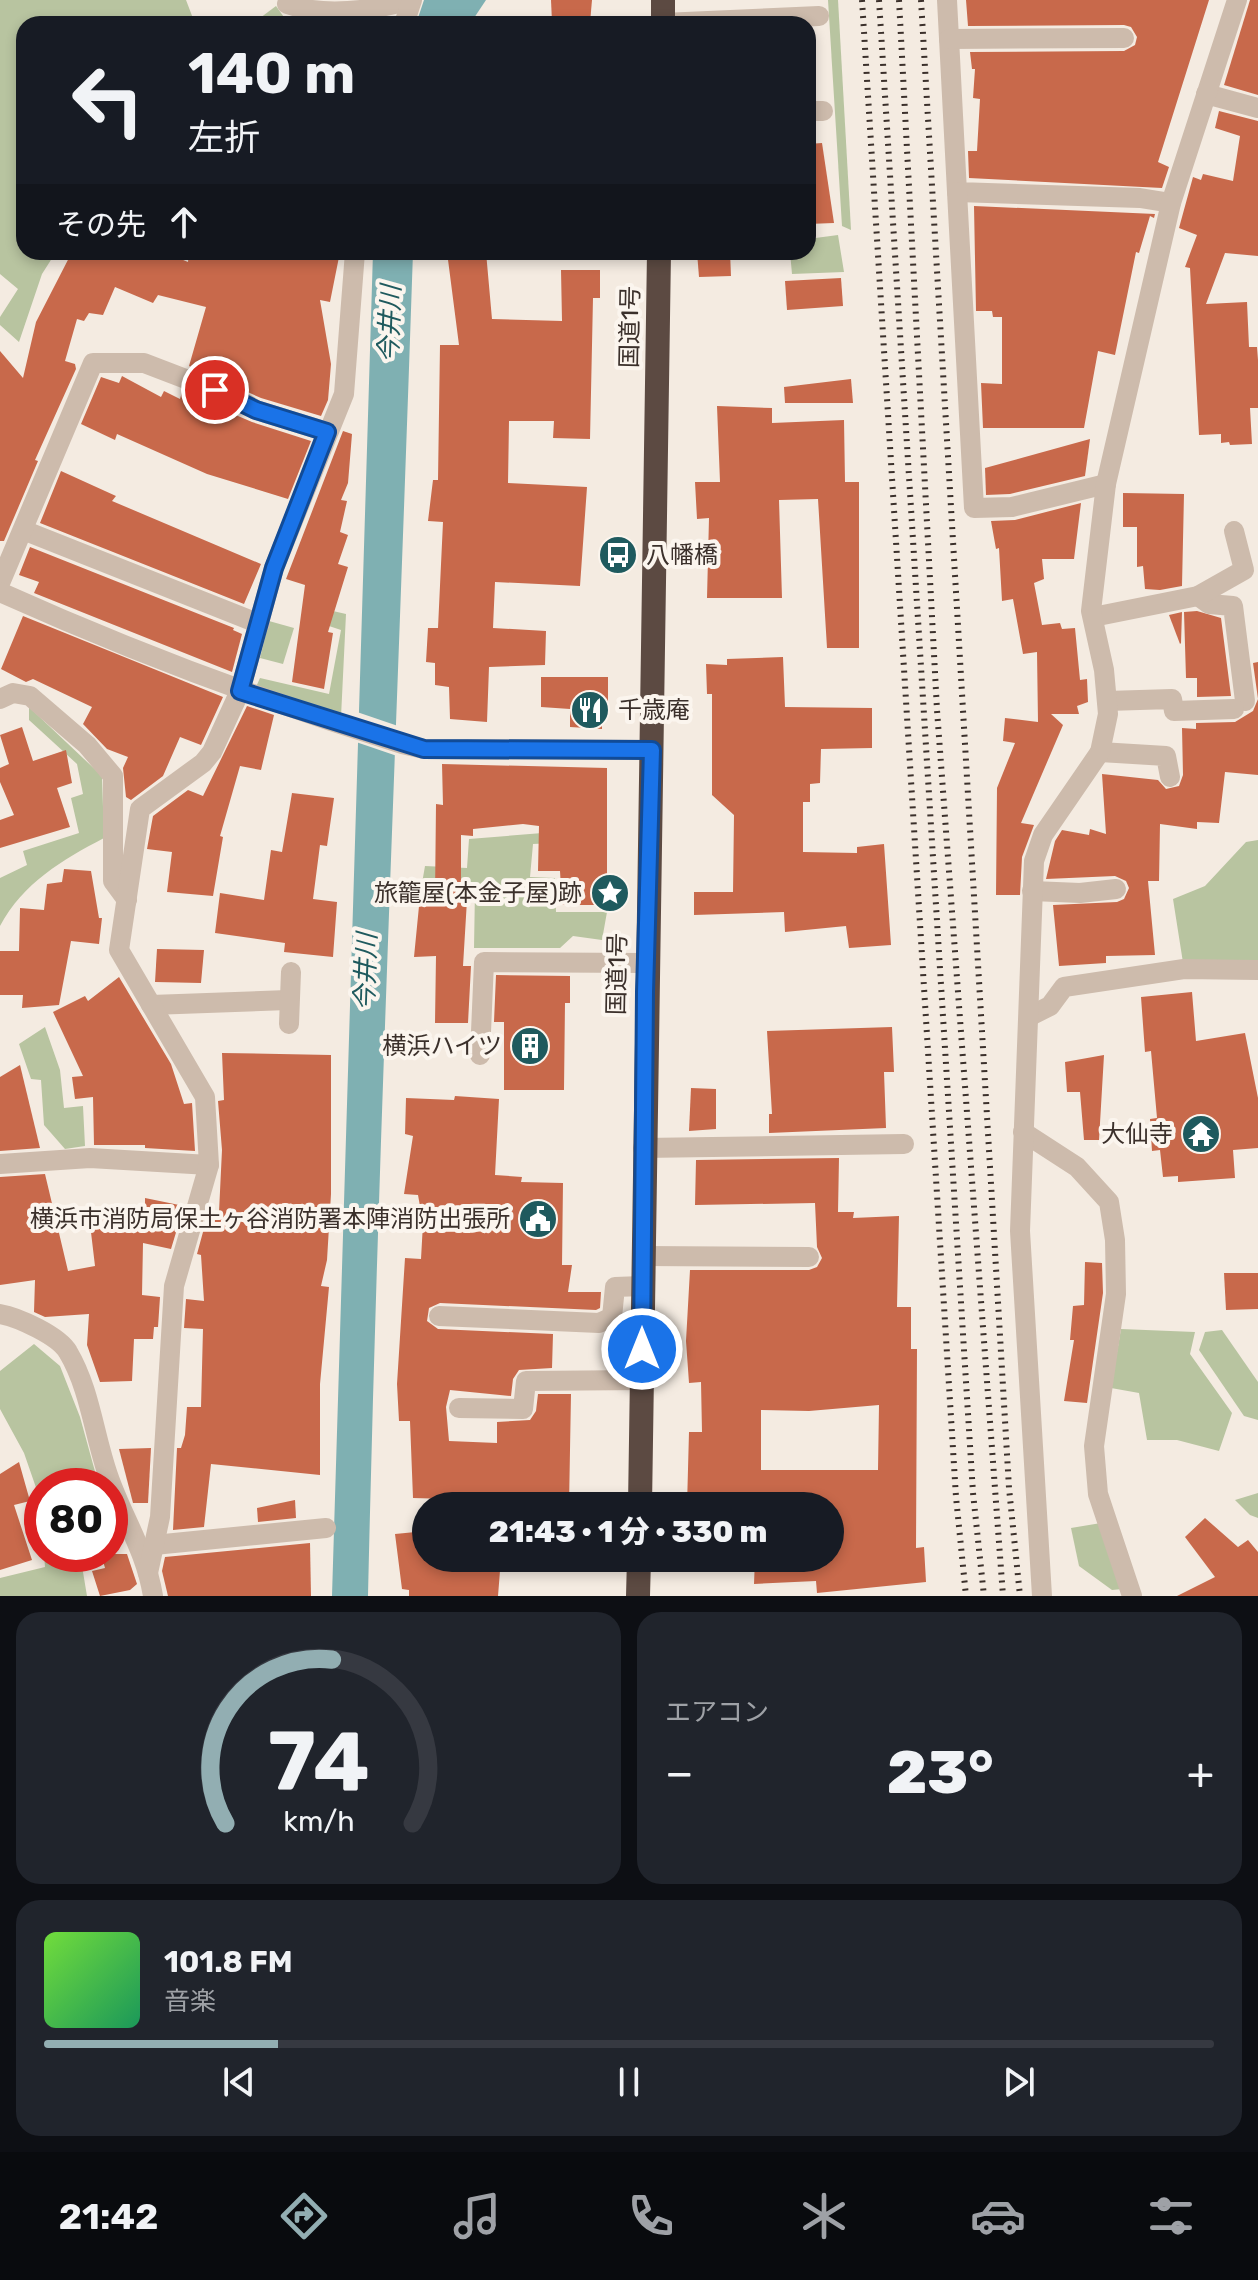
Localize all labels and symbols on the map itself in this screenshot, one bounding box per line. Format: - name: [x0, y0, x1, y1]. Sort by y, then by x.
- water label: 今井川: [373, 281, 407, 364]
- street label: 国道1号: [615, 286, 645, 368]
- pin: [181, 356, 249, 424]
- bus stop icon: 八幡橋: [597, 534, 639, 576]
- place label: 八幡橋: [646, 541, 718, 569]
- restaurant icon: 千歳庵: [569, 689, 611, 731]
- place label: 千歳庵: [618, 696, 690, 724]
- place icon: 旅籠屋(本金子屋)跡: [589, 872, 631, 914]
- place label: 旅籠屋(本金子屋)跡: [374, 879, 582, 907]
- water label: 今井川: [349, 929, 383, 1012]
- street label: 国道1号: [602, 933, 632, 1015]
- building icon: 横浜ハイツ: [509, 1025, 551, 1067]
- place label: 横浜ハイツ: [382, 1032, 502, 1060]
- temple icon: 大仙寺: [1180, 1113, 1222, 1155]
- place label: 大仙寺: [1101, 1120, 1173, 1148]
- public building icon: 横浜市消防局保土ヶ谷消防署本陣消防出張所: [517, 1198, 559, 1240]
- place label: 横浜市消防局保土ヶ谷消防署本陣消防出張所: [30, 1205, 510, 1233]
- position arrow: [600, 1307, 684, 1391]
- speed limit sign: 80: [24, 1468, 128, 1572]

